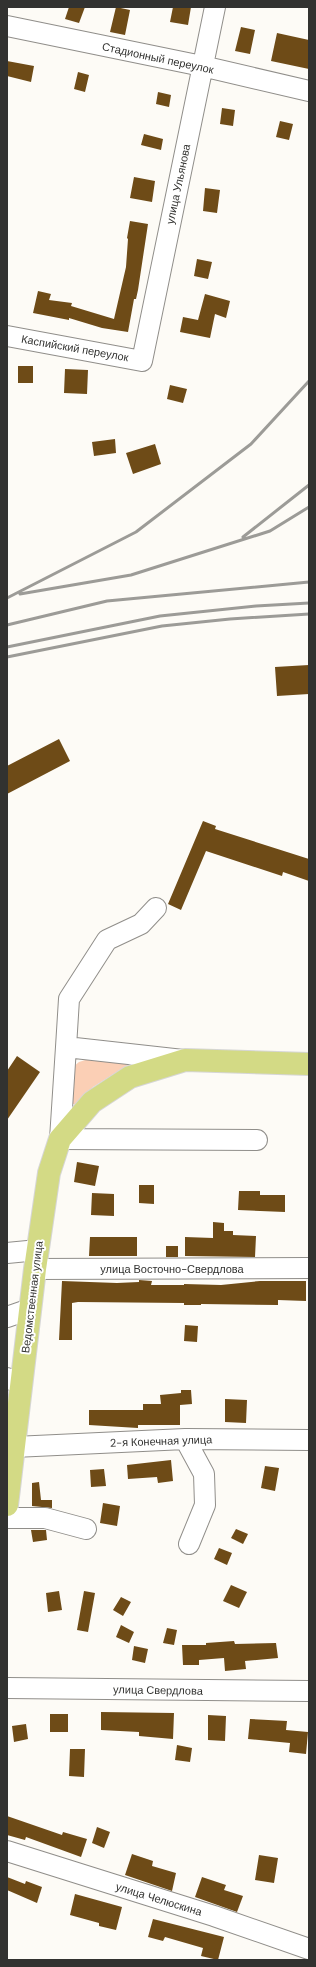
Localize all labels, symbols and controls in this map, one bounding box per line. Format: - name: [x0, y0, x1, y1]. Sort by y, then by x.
- street label: Стадионный переулок: [101, 39, 215, 77]
- street label: улица Ульянова: [163, 142, 194, 225]
- street label: Каспийский переулок: [20, 332, 130, 364]
- street label: Ведомственная улица: [18, 1239, 46, 1354]
- street label: улица Восточно-Свердлова: [100, 1262, 245, 1276]
- street label: 2-я Конечная улица: [109, 1432, 213, 1450]
- street label: улица Свердлова: [113, 1682, 204, 1698]
- street label: улица Челюскина: [114, 1879, 205, 1919]

